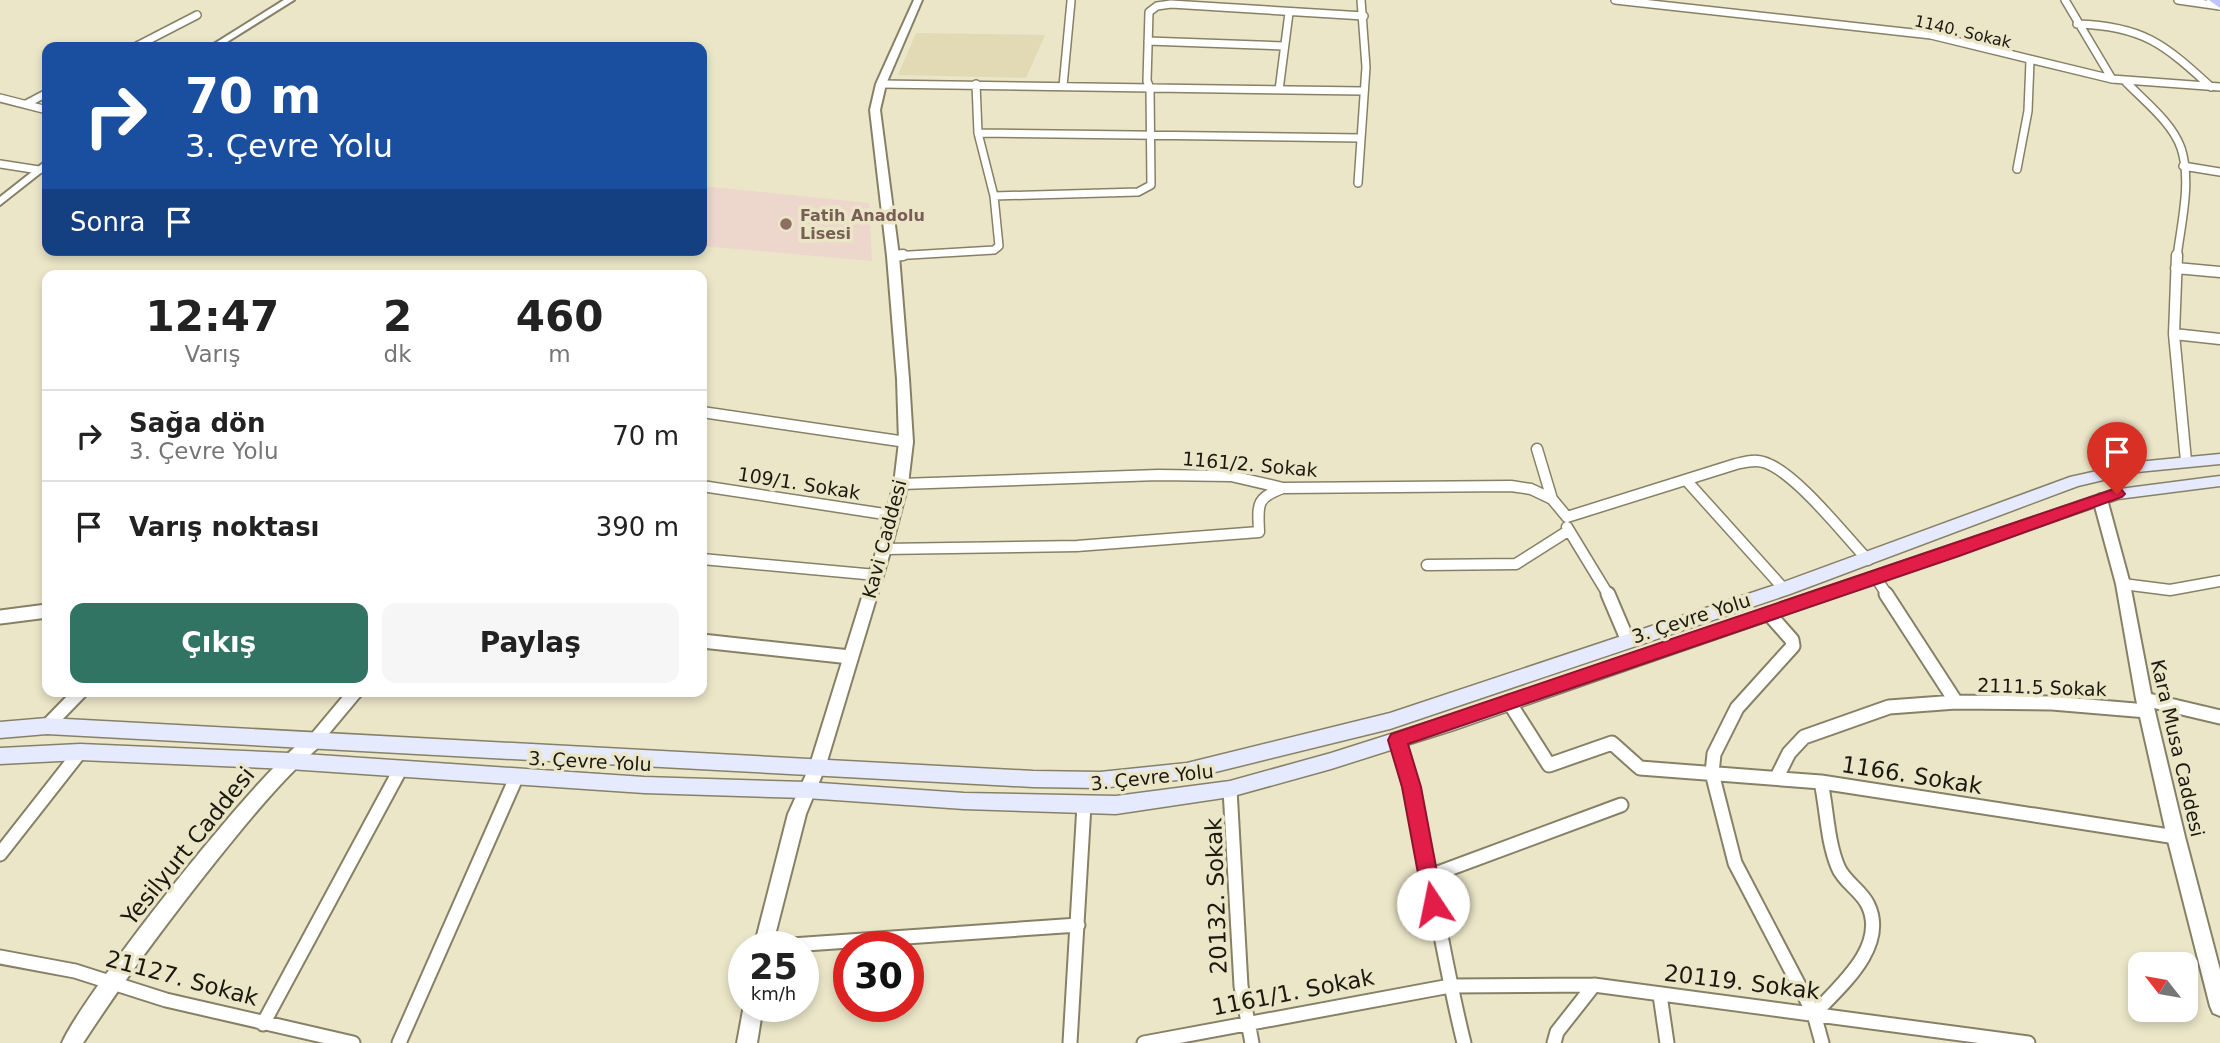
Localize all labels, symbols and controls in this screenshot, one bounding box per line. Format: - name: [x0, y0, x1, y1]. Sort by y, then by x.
- street label: 1140. Sokak: [1913, 11, 2014, 52]
- text: 70 m: [185, 68, 321, 125]
- icon: right: [70, 70, 161, 161]
- text: 3. Çevre Yolu: [185, 127, 393, 165]
- icon: arrive: [160, 203, 198, 241]
- place label: Fatih Anadolu Lisesi: [800, 206, 925, 243]
- text: Sonra: [70, 207, 146, 237]
- marker: Fatih Anadolu Lisesi: [778, 216, 794, 232]
- text: 12:47: [146, 292, 279, 341]
- text: 2: [383, 292, 412, 341]
- text: 460: [516, 292, 603, 341]
- text: Varış: [185, 341, 240, 367]
- text: dk: [384, 341, 411, 367]
- text: m: [548, 341, 571, 367]
- text: Sağa dön: [129, 408, 265, 438]
- icon: right: [70, 417, 108, 455]
- text: 70 m: [612, 421, 679, 451]
- pin: [2087, 422, 2147, 494]
- icon: arrive: [2098, 433, 2136, 471]
- text: 3. Çevre Yolu: [129, 438, 279, 464]
- street label: 1161/2. Sokak: [1181, 447, 1319, 481]
- street label: 109/1. Sokak: [736, 462, 862, 504]
- street label: Kavi Caddesi: [858, 477, 910, 601]
- icon: arrive: [70, 508, 108, 546]
- text: Varış noktası: [129, 512, 320, 542]
- text: 390 m: [596, 512, 679, 542]
- street label: 3. Çevre Yolu: [1629, 588, 1753, 648]
- button: Çıkış: [70, 603, 368, 683]
- button: Paylaş: [382, 603, 679, 683]
- street label: Kara Musa Caddesi: [2147, 657, 2209, 839]
- street label: 2111.5 Sokak: [1977, 674, 2107, 700]
- street label: 3. Çevre Yolu: [528, 747, 652, 775]
- street label: 1166. Sokak: [1840, 751, 1985, 799]
- street label: 3. Çevre Yolu: [1089, 760, 1215, 794]
- street label: Yesilyurt Caddesi: [116, 762, 260, 931]
- street label: 20132. Sokak: [1200, 817, 1232, 975]
- position arrow: [1396, 867, 1470, 941]
- speed limit sign: 30: [833, 931, 924, 1022]
- street label: 21127. Sokak: [103, 945, 262, 1011]
- text: 25: [749, 947, 798, 987]
- north arrow: [2128, 952, 2198, 1022]
- map controls: [2128, 952, 2198, 1022]
- street label: 20119. Sokak: [1663, 960, 1822, 1005]
- street label: 1161/1. Sokak: [1210, 963, 1377, 1020]
- text: km/h: [751, 983, 796, 1004]

